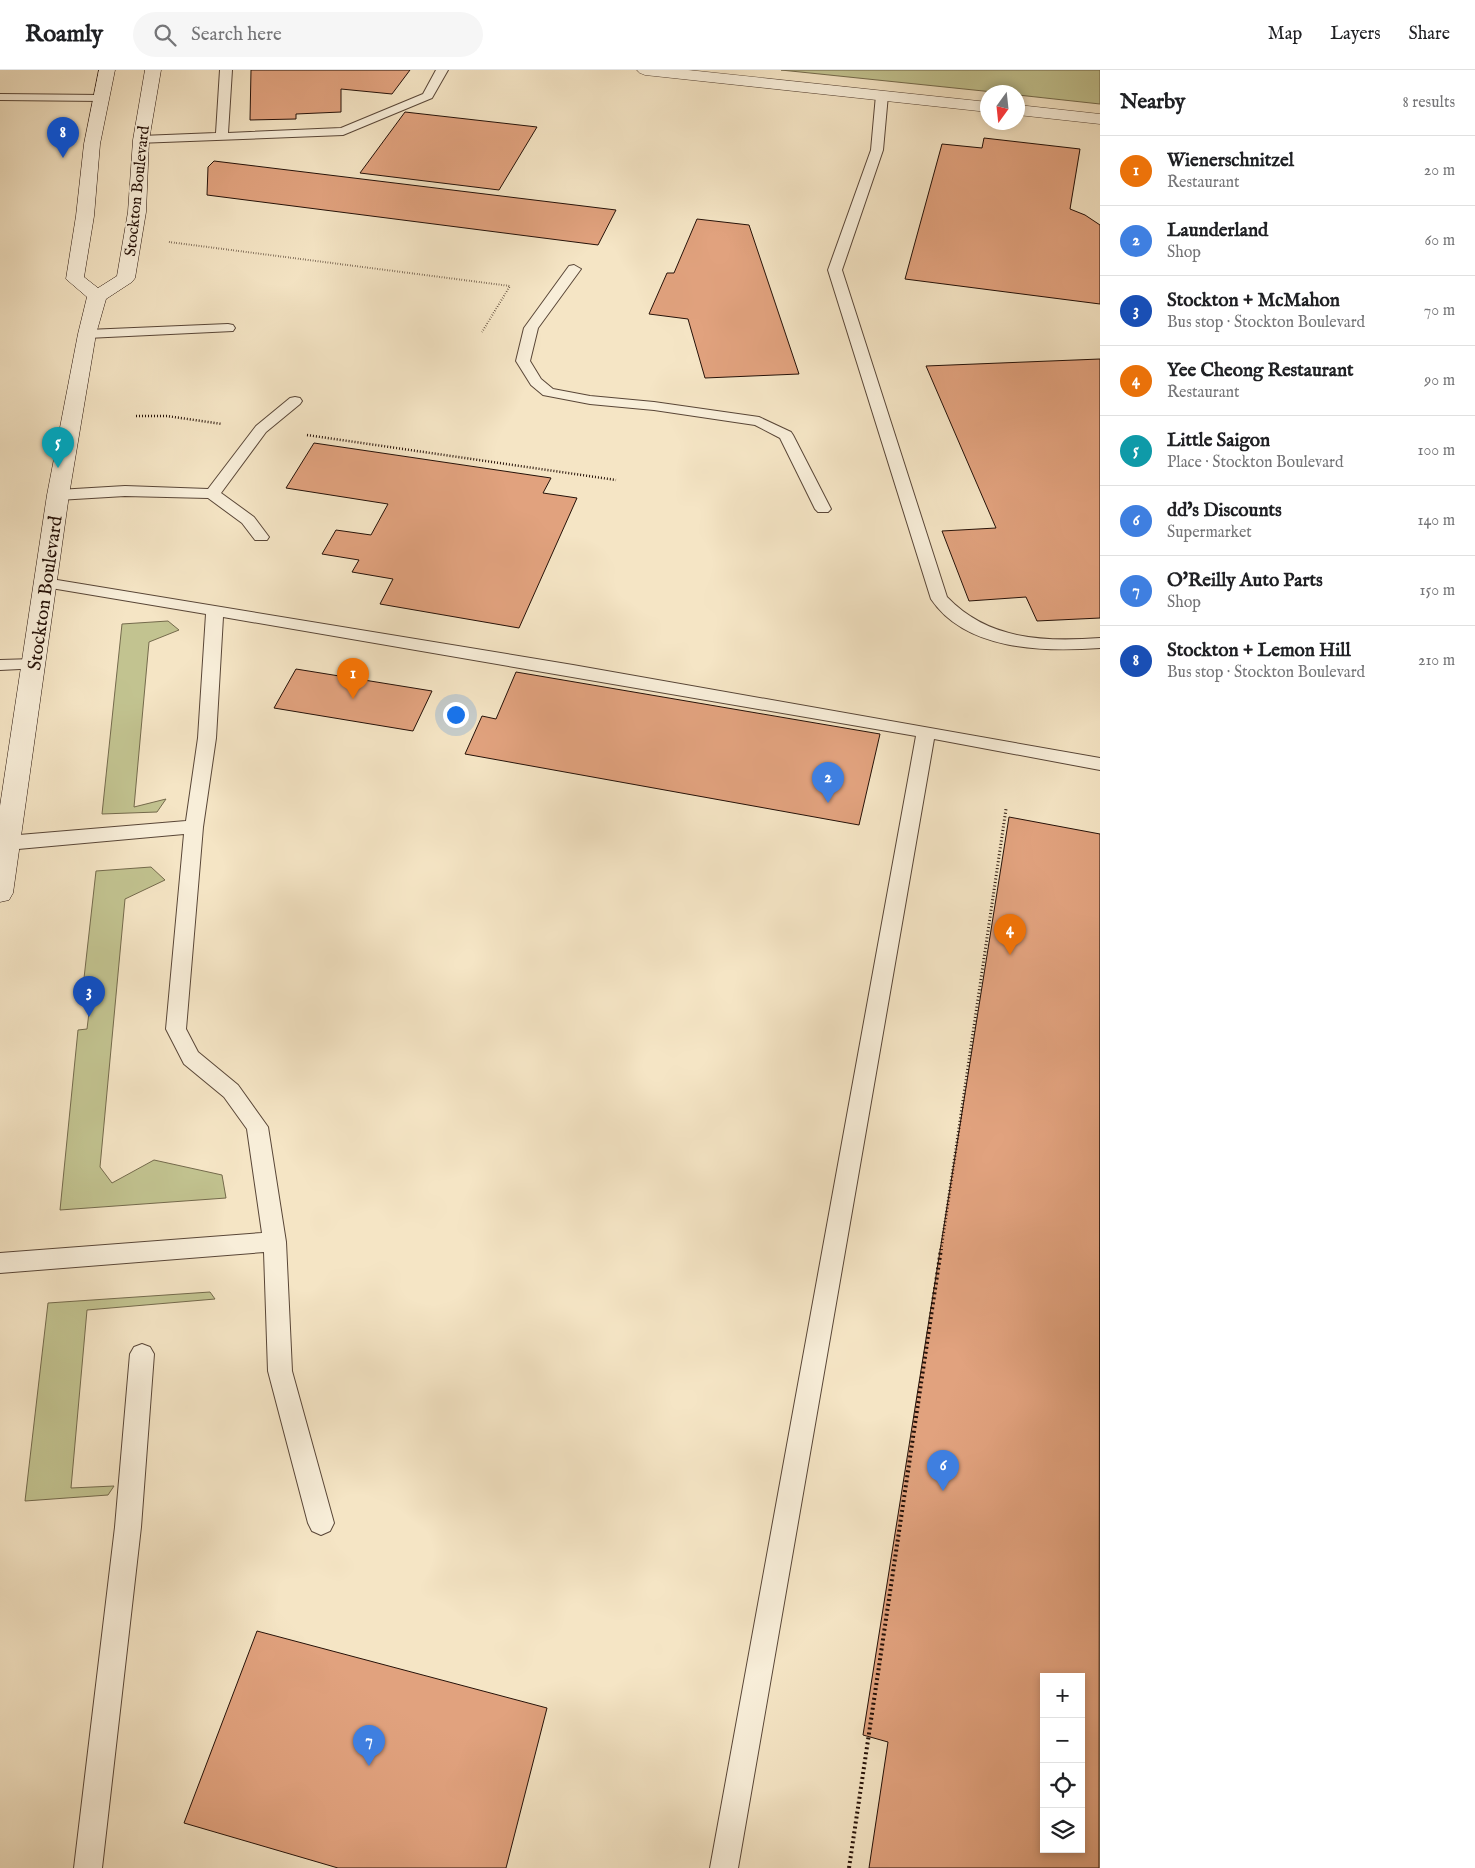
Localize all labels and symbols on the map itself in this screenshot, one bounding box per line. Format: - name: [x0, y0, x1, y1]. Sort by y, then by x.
- north arrow: [980, 85, 1025, 130]
- pin: 8: [47, 117, 79, 158]
- street label: Stockton Boulevard: [121, 124, 155, 257]
- pin: 5: [42, 427, 74, 468]
- street label: Stockton Boulevard: [23, 514, 69, 672]
- pin: 1: [337, 658, 369, 699]
- your location: [443, 702, 469, 728]
- pin: 2: [812, 762, 844, 803]
- pin: 4: [994, 914, 1026, 955]
- pin: 3: [73, 976, 105, 1017]
- pin: 6: [927, 1450, 959, 1491]
- pin: 7: [353, 1725, 385, 1766]

